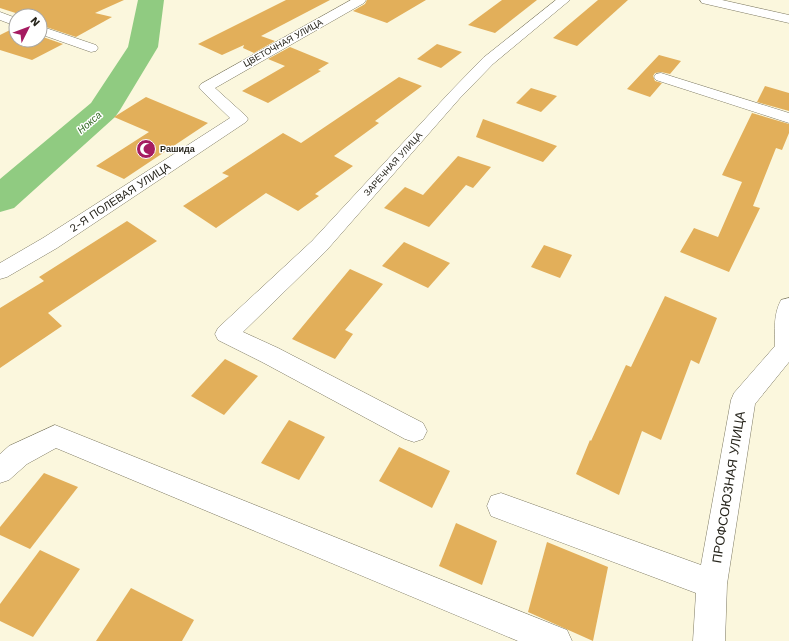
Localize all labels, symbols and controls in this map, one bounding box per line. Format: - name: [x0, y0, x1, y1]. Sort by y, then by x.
- north arrow: [8, 8, 48, 48]
- text: N: [28, 14, 43, 29]
- street label: ЦВЕТОЧНАЯ УЛИЦА: [242, 17, 324, 69]
- water label: Нокса: [75, 109, 104, 136]
- street label: ЗАРЕЧНАЯ УЛИЦА: [362, 130, 424, 198]
- mosque icon: Рашида: [135, 138, 157, 160]
- place label: Рашида: [160, 144, 196, 154]
- street label: 2-Я ПОЛЕВАЯ УЛИЦА: [67, 160, 174, 235]
- street label: ПРОФСОЮЗНАЯ УЛИЦА: [709, 410, 748, 564]

